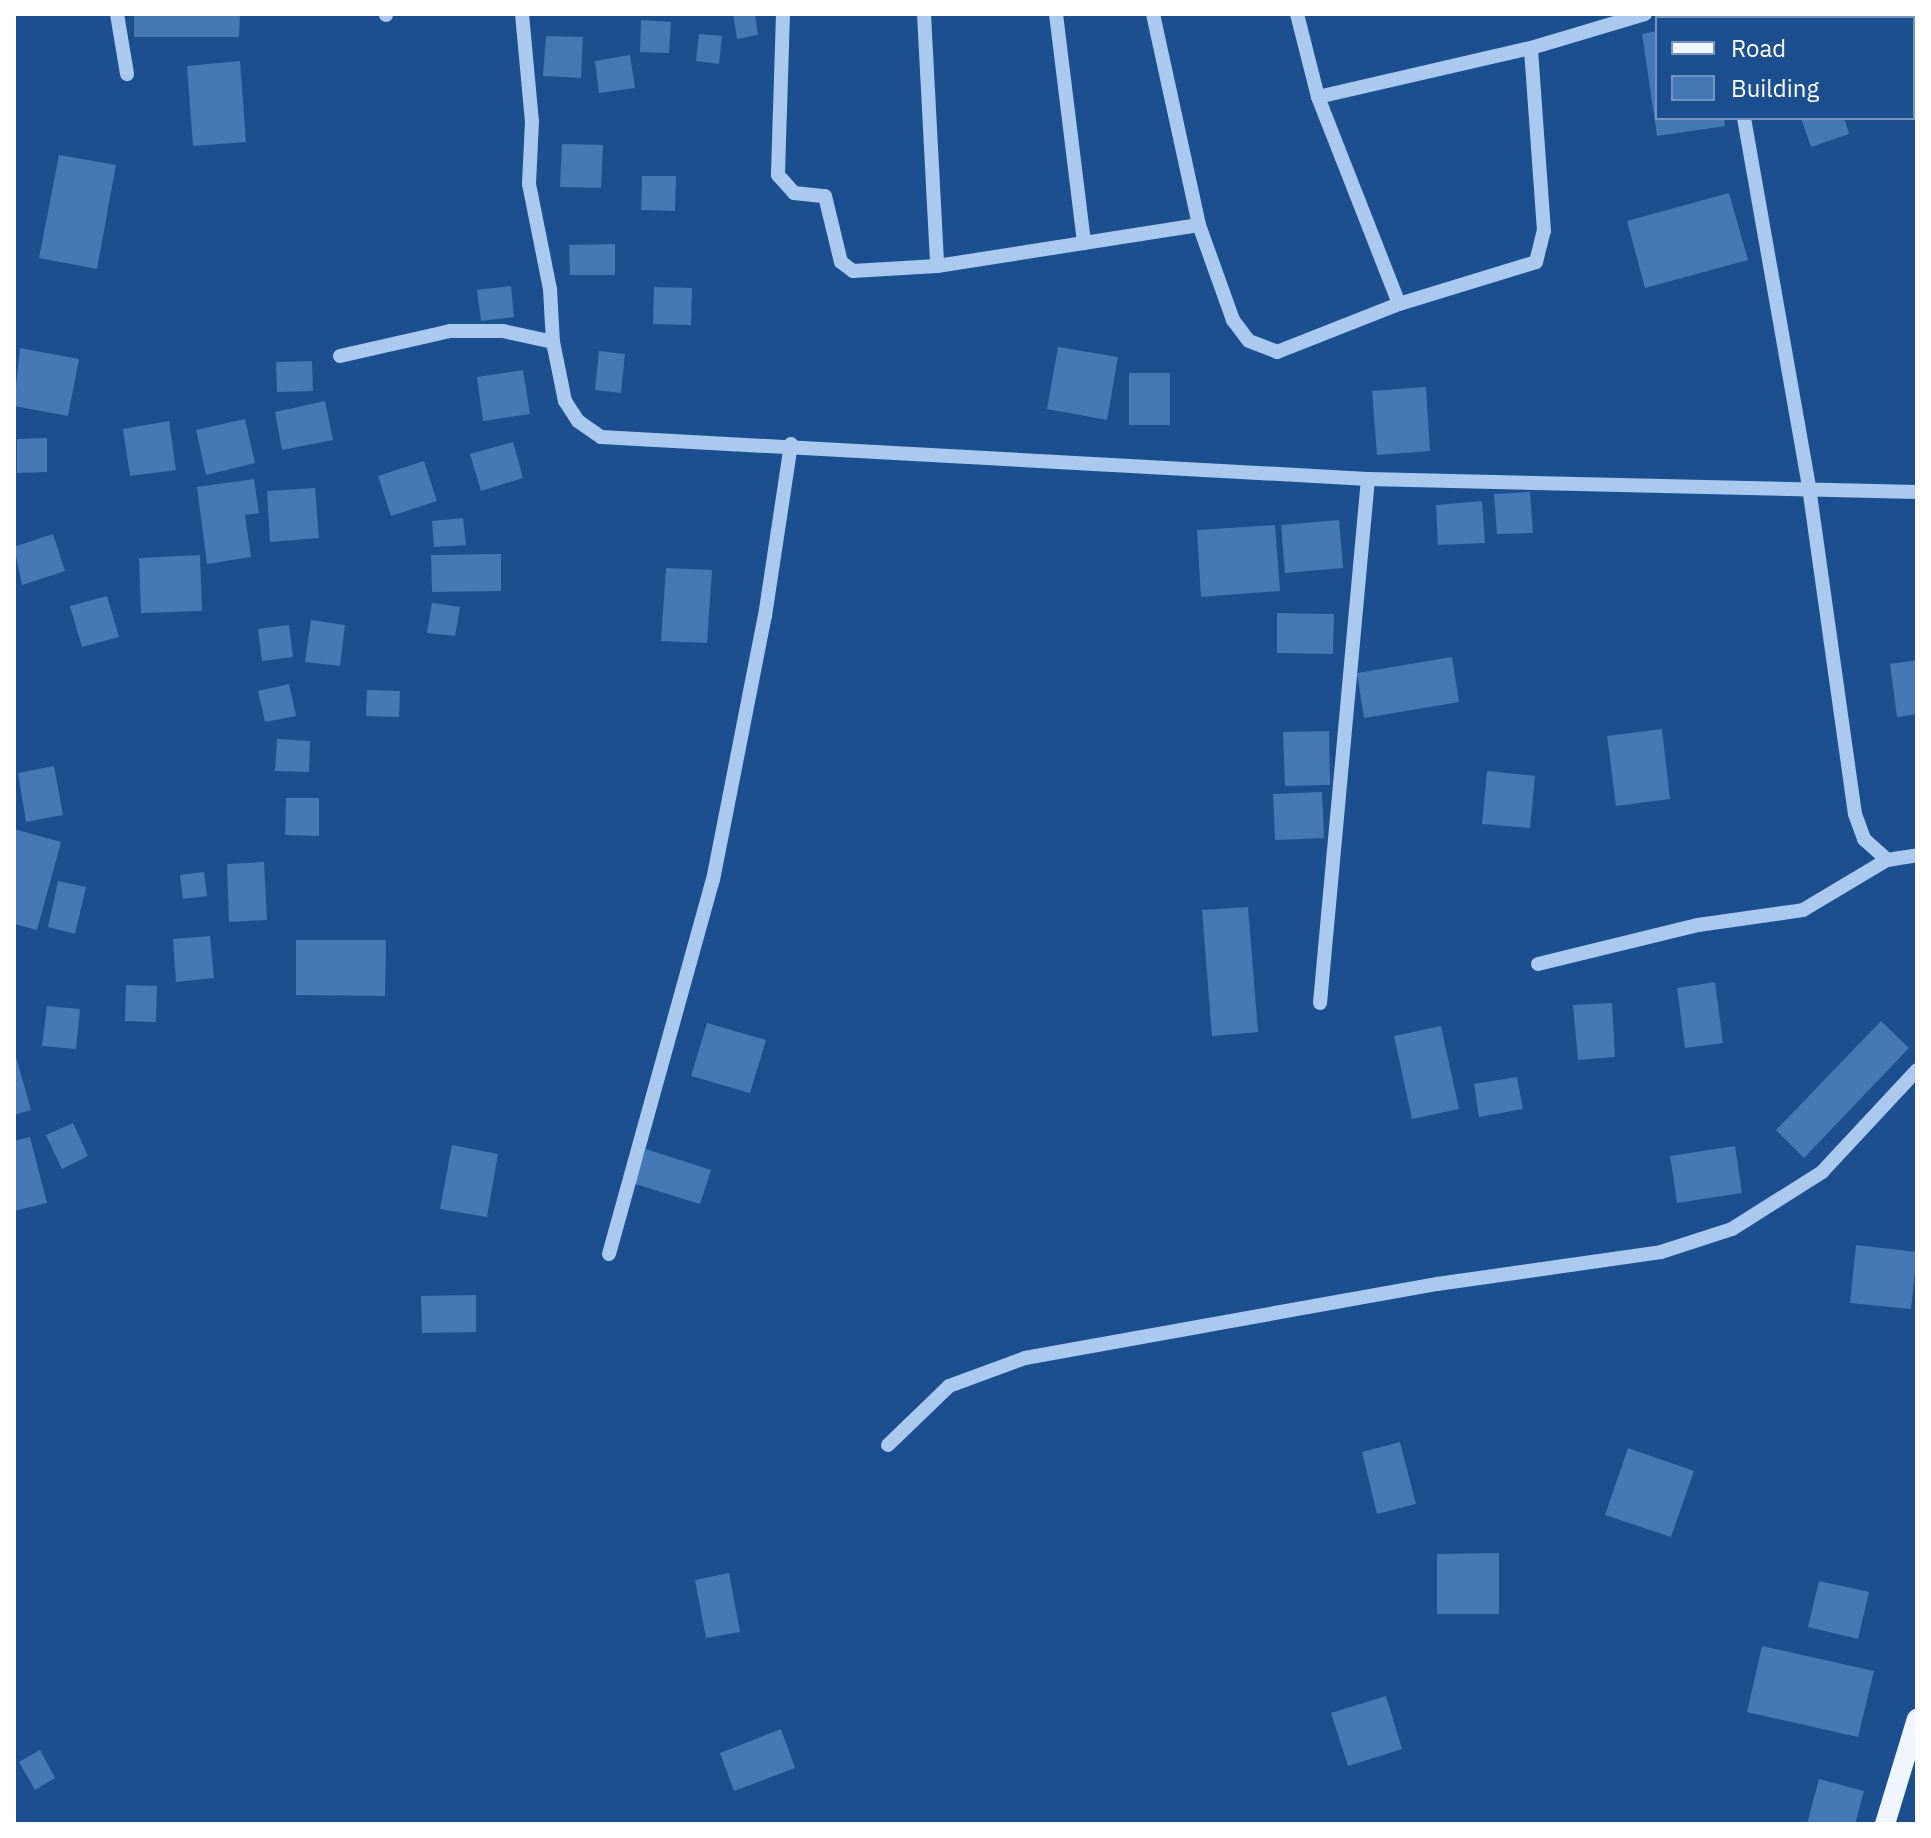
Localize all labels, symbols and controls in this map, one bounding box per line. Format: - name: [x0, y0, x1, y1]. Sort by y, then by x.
- legend: [1655, 16, 1915, 120]
- text: Road: [1731, 32, 1786, 64]
- text: Building: [1731, 72, 1819, 104]

